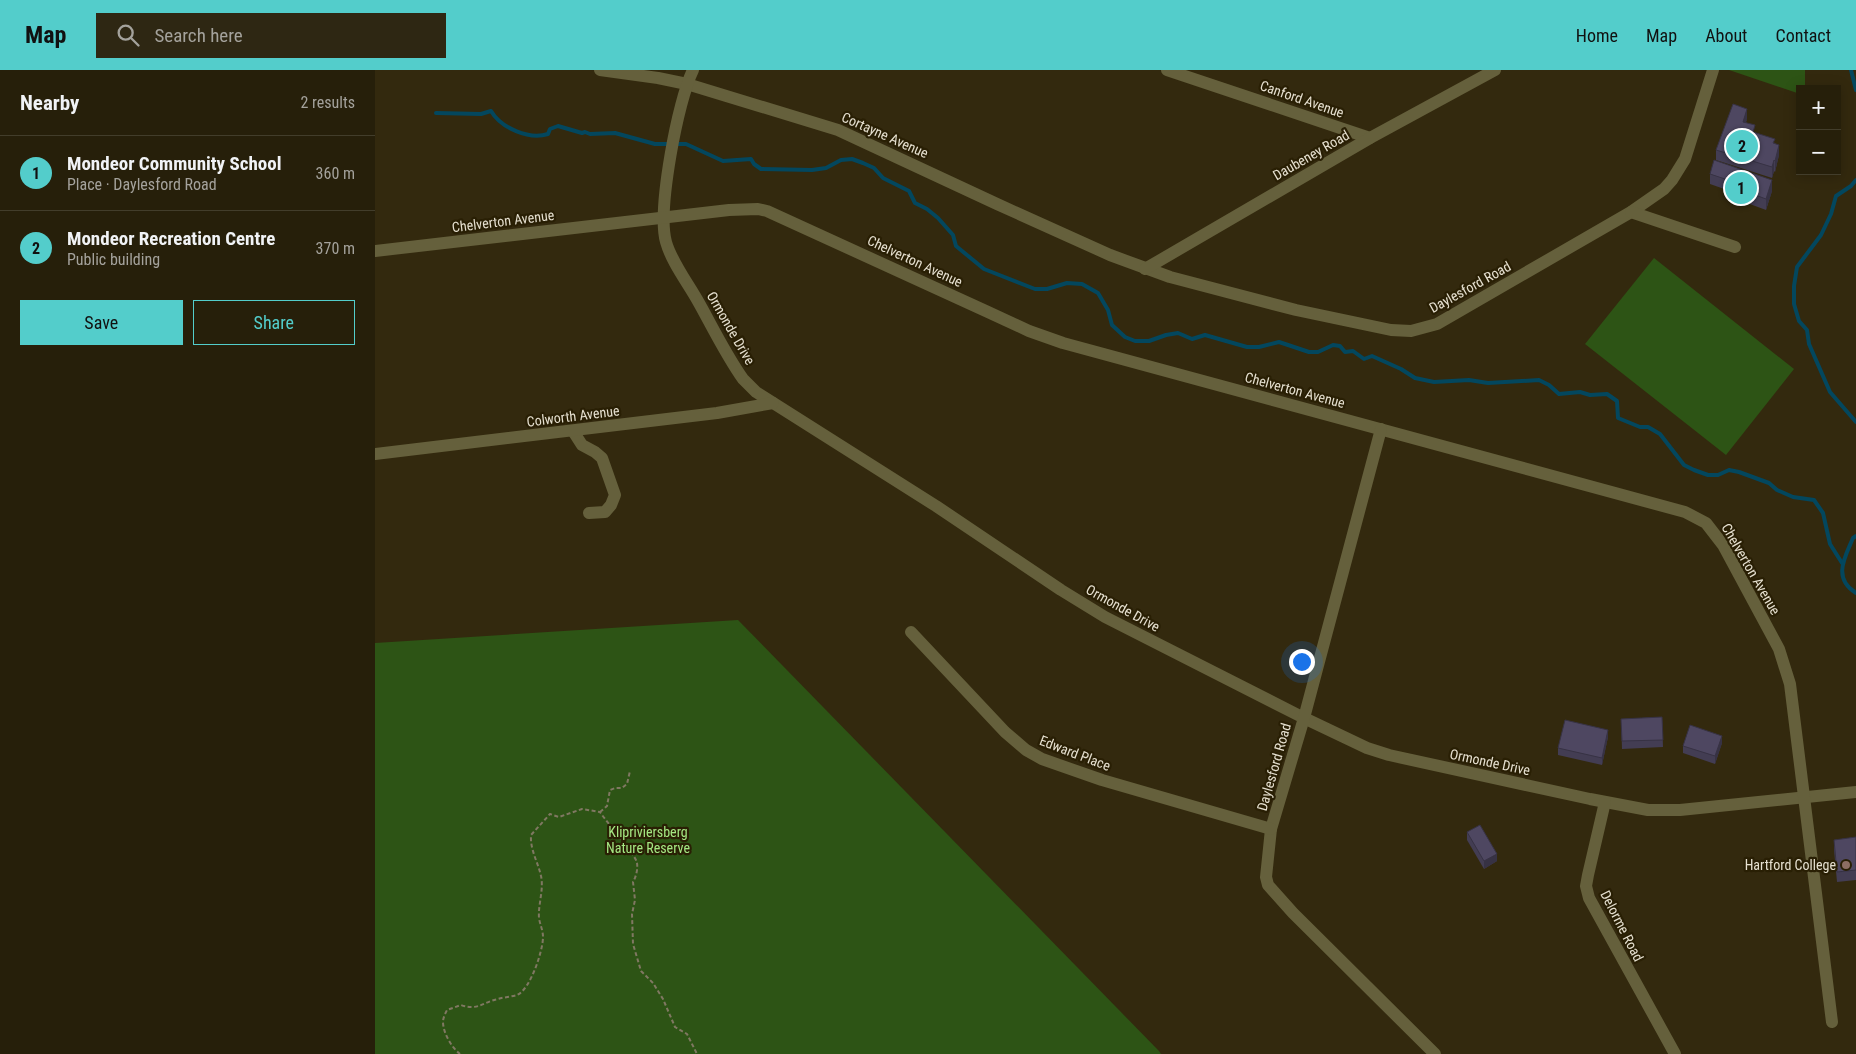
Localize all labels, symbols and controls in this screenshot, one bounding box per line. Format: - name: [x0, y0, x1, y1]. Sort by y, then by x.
- search box: [96, 13, 446, 58]
- text: Map: [25, 21, 66, 49]
- icon: search: [114, 21, 142, 49]
- text: Search here: [154, 24, 243, 47]
- text: Home: [1576, 25, 1618, 46]
- text: Map: [1646, 25, 1677, 46]
- text: About: [1705, 25, 1747, 46]
- text: Contact: [1775, 25, 1831, 46]
- street label: Canford Avenue: [1258, 77, 1346, 121]
- map controls: [1796, 85, 1841, 175]
- button: +: [1796, 85, 1841, 130]
- text: Nearby: [20, 91, 79, 115]
- text: 2 results: [300, 93, 355, 112]
- street label: Cortayne Avenue: [839, 109, 931, 161]
- street label: Daubeney Road: [1270, 127, 1352, 183]
- pin: 2: [1726, 127, 1758, 165]
- button: −: [1796, 130, 1841, 175]
- text: Mondeor Community School: [67, 152, 282, 175]
- text: 1: [32, 164, 40, 183]
- text: 360 m: [316, 164, 355, 183]
- pin: 1: [1725, 169, 1757, 207]
- text: Place · Daylesford Road: [67, 175, 217, 194]
- street label: Chelverton Avenue: [451, 207, 555, 235]
- text: Mondeor Recreation Centre: [67, 227, 275, 250]
- street label: Chelverton Avenue: [865, 232, 965, 290]
- text: 2: [32, 239, 40, 258]
- text: 370 m: [316, 239, 355, 258]
- text: Public building: [67, 250, 160, 269]
- street label: Daylesford Road: [1427, 258, 1513, 316]
- street label: Ormonde Drive: [704, 289, 759, 368]
- button: Save: [20, 300, 183, 345]
- button: Share: [193, 300, 355, 345]
- street label: Chelverton Avenue: [1243, 369, 1347, 411]
- street label: Colworth Avenue: [526, 402, 621, 430]
- street label: Chelverton Avenue: [1718, 520, 1784, 618]
- street label: Ormonde Drive: [1083, 581, 1163, 635]
- your location: [1289, 649, 1315, 675]
- street label: Daylesford Road: [1254, 721, 1294, 813]
- street label: Edward Place: [1037, 732, 1113, 774]
- street label: Ormonde Drive: [1448, 746, 1532, 778]
- park label: Klipriviersberg Nature Reserve: [606, 824, 690, 856]
- place label: Hartford College: [1745, 857, 1836, 873]
- marker: Hartford College: [1840, 859, 1852, 871]
- street label: Delorme Road: [1597, 888, 1647, 964]

